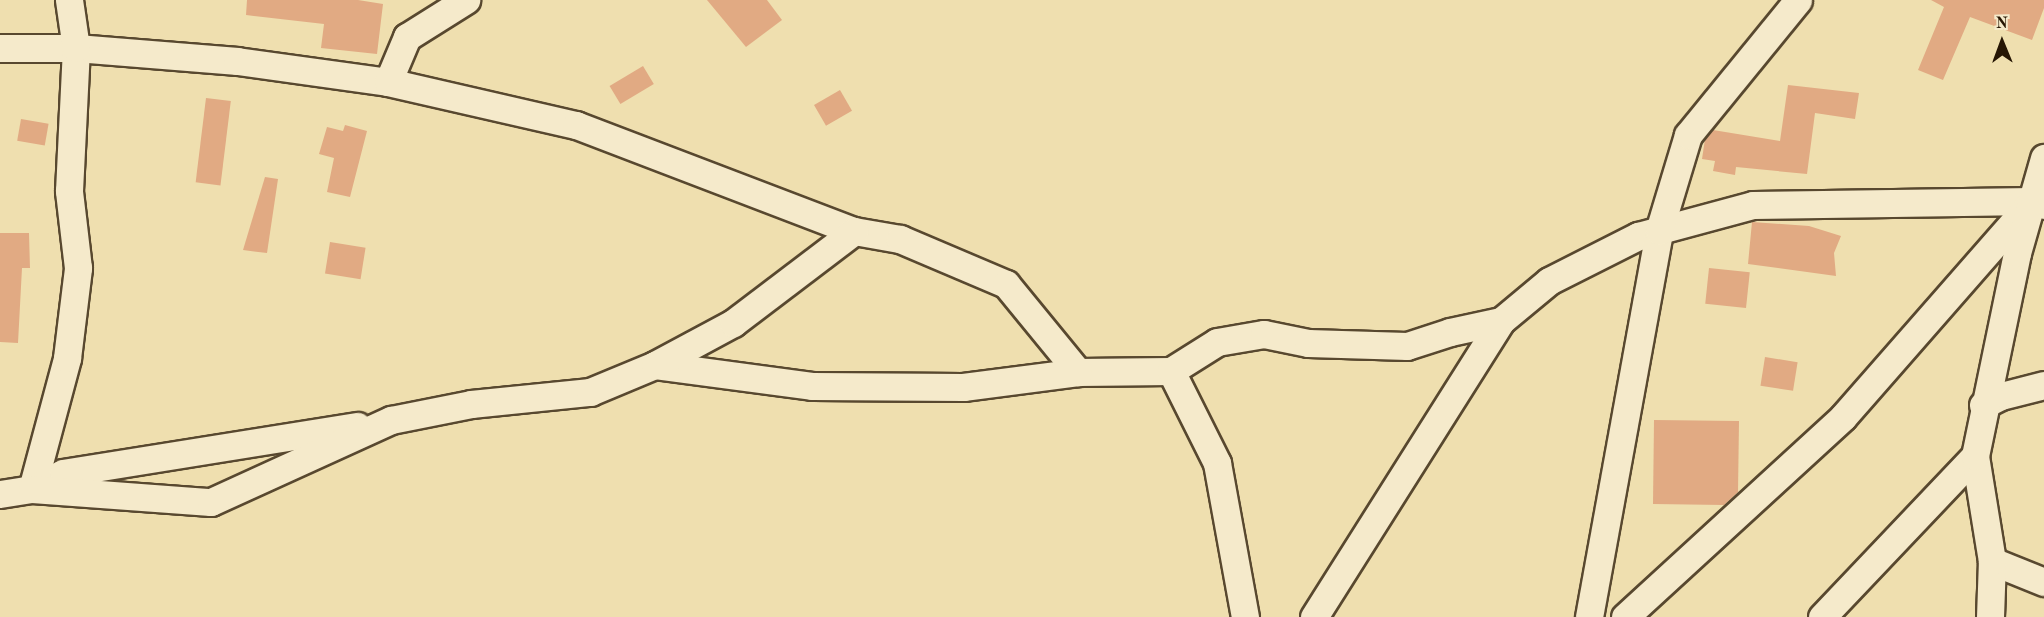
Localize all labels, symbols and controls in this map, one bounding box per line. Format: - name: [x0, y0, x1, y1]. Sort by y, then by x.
- north arrow: [1972, 12, 2032, 72]
- text: N: [1995, 16, 2008, 32]

